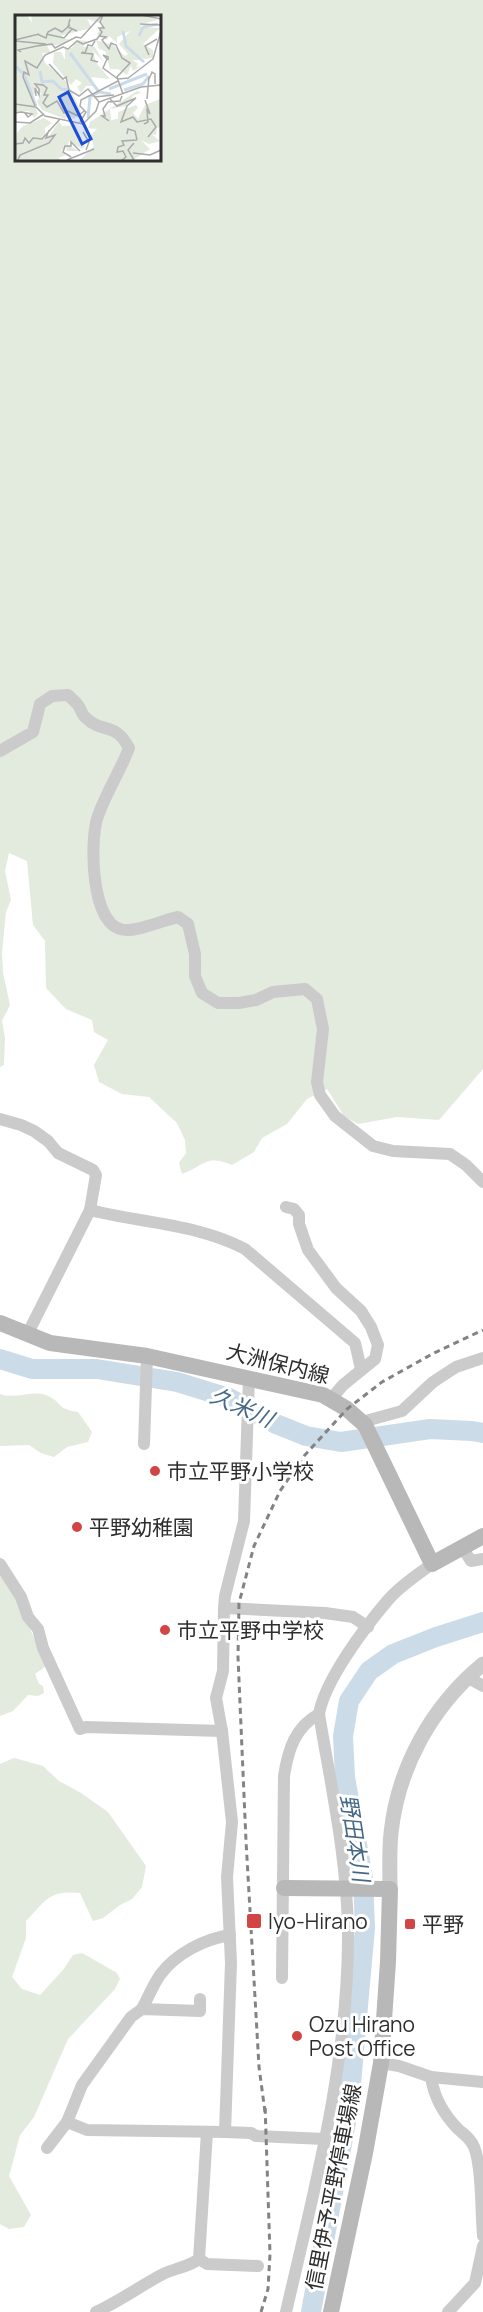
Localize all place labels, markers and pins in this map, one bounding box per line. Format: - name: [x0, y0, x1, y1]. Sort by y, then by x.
- place label: 市立平野小学校: [167, 1457, 314, 1485]
- marker: 市立平野小学校: [148, 1464, 162, 1478]
- place label: 平野幼稚園: [89, 1513, 194, 1541]
- marker: 平野幼稚園: [70, 1520, 84, 1534]
- place label: 市立平野中学校: [177, 1616, 324, 1644]
- marker: 市立平野中学校: [158, 1623, 172, 1637]
- place label: Iyo-Hirano: [268, 1907, 368, 1935]
- place label: 平野: [422, 1910, 464, 1938]
- marker: Iyo-Hirano: [245, 1912, 263, 1930]
- marker: 平野: [403, 1917, 417, 1931]
- place label: Ozu Hirano Post Office: [309, 2010, 415, 2062]
- marker: Ozu Hirano Post Office: [290, 2029, 304, 2043]

